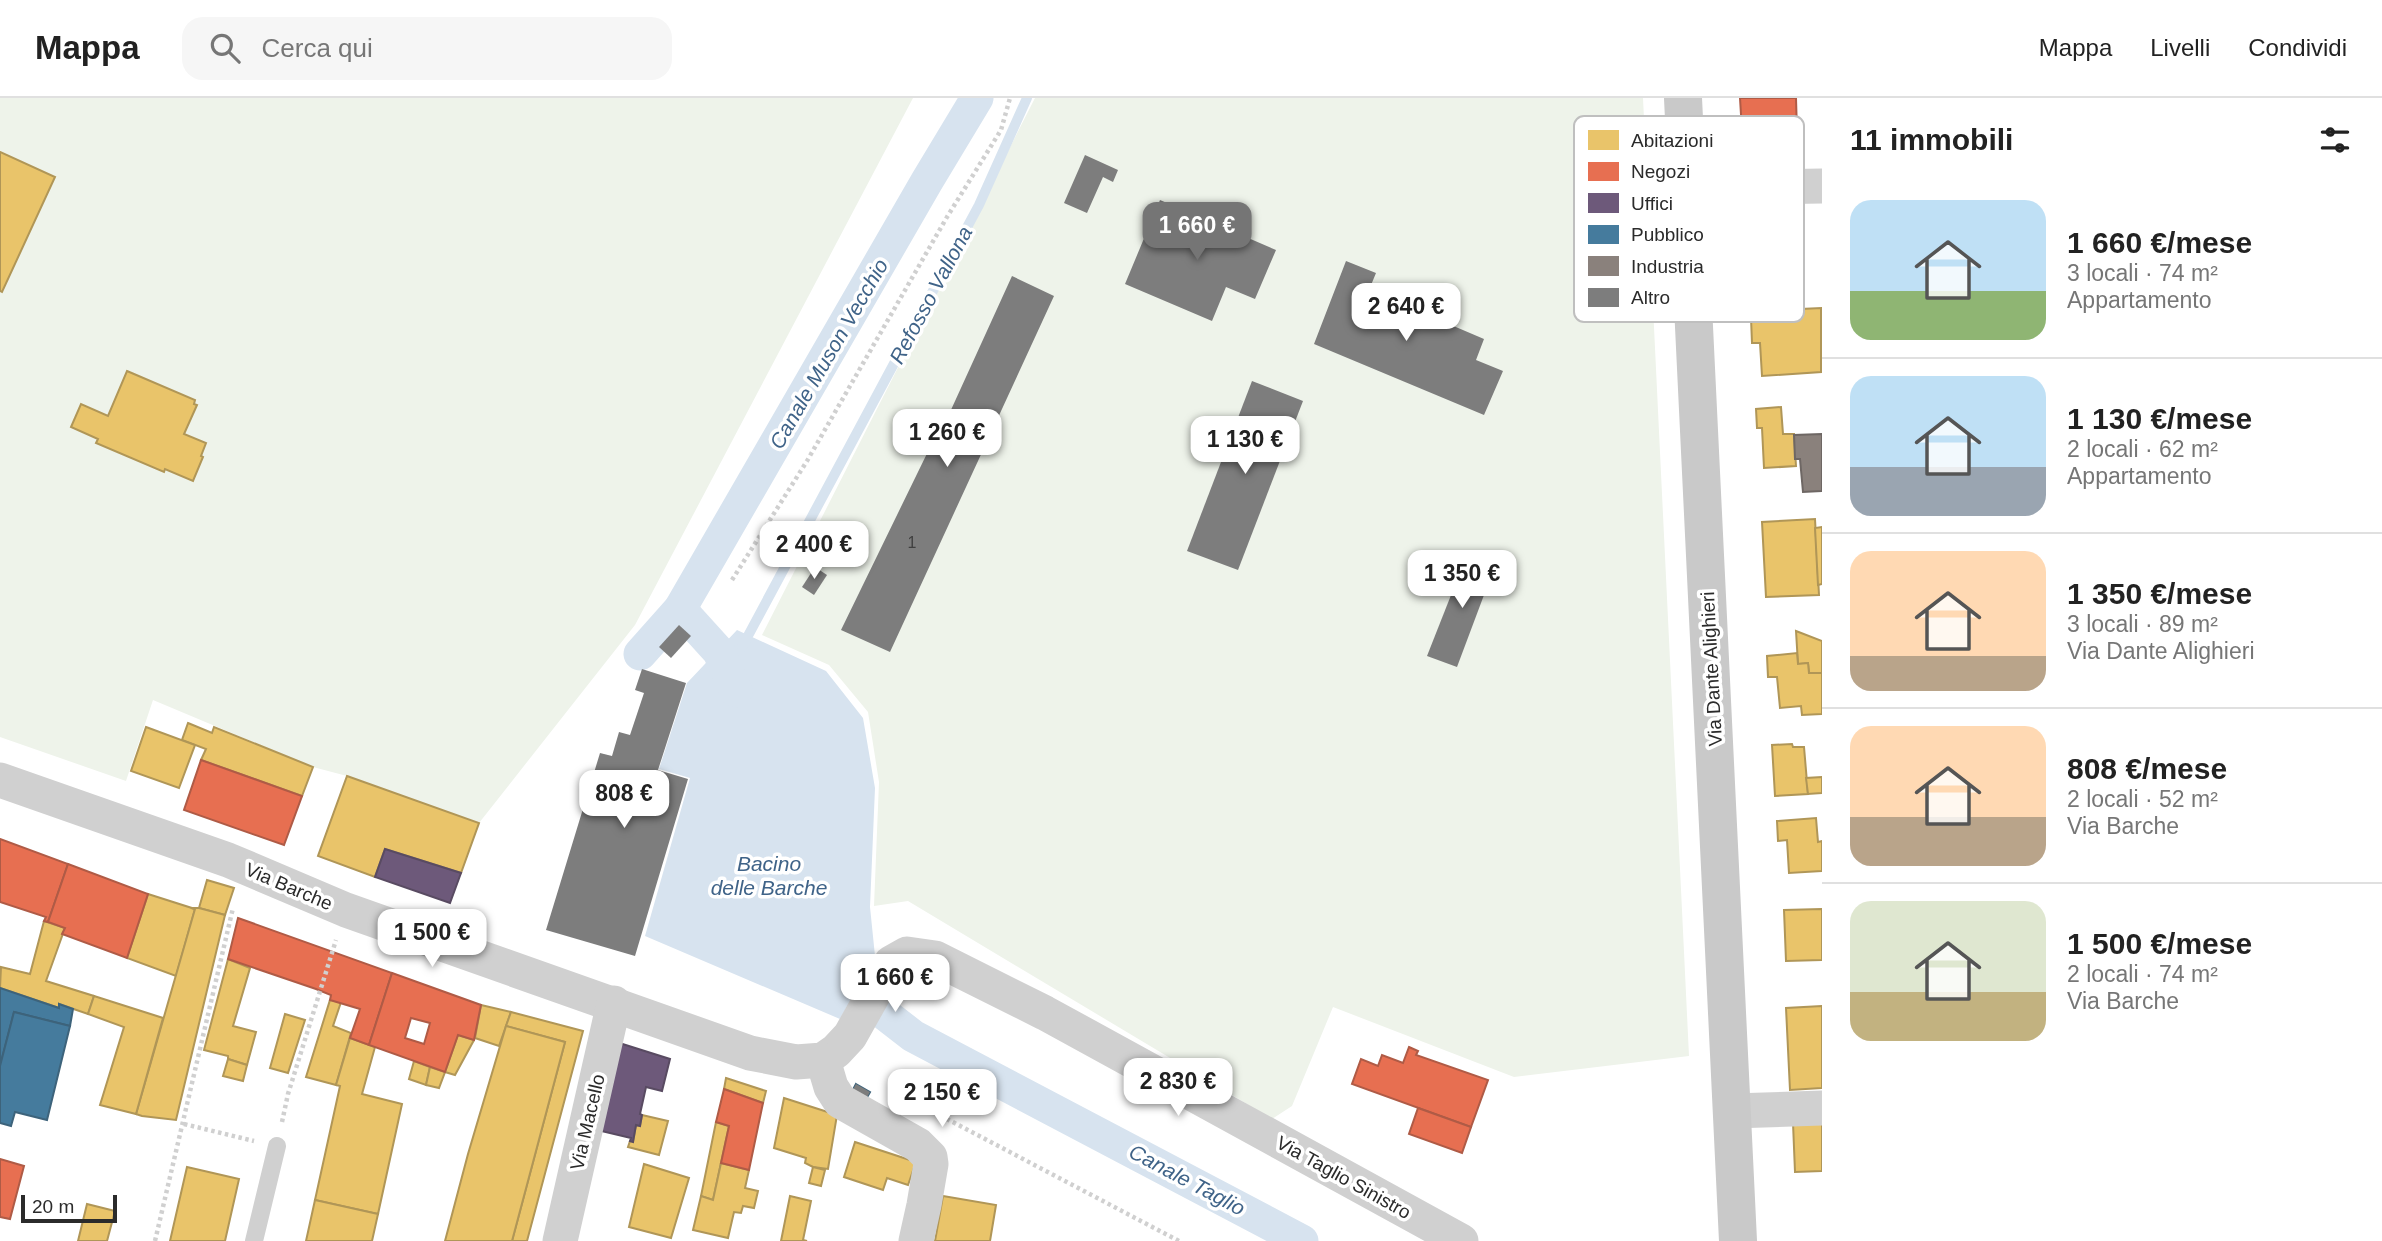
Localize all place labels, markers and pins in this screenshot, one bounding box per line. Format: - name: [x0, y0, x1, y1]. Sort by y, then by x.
- pin: 1 660 €: [1132, 202, 1262, 262]
- pin: 2 640 €: [1341, 284, 1471, 343]
- pin: 1 260 €: [882, 410, 1012, 469]
- pin: 1 130 €: [1180, 416, 1310, 476]
- pin: 2 400 €: [749, 522, 879, 581]
- pin: 1 350 €: [1397, 550, 1527, 610]
- pin: 808 €: [575, 770, 673, 830]
- pin: 1 500 €: [367, 910, 497, 969]
- pin: 1 660 €: [830, 954, 960, 1014]
- pin: 2 830 €: [1113, 1058, 1243, 1118]
- pin: 2 150 €: [877, 1070, 1007, 1129]

